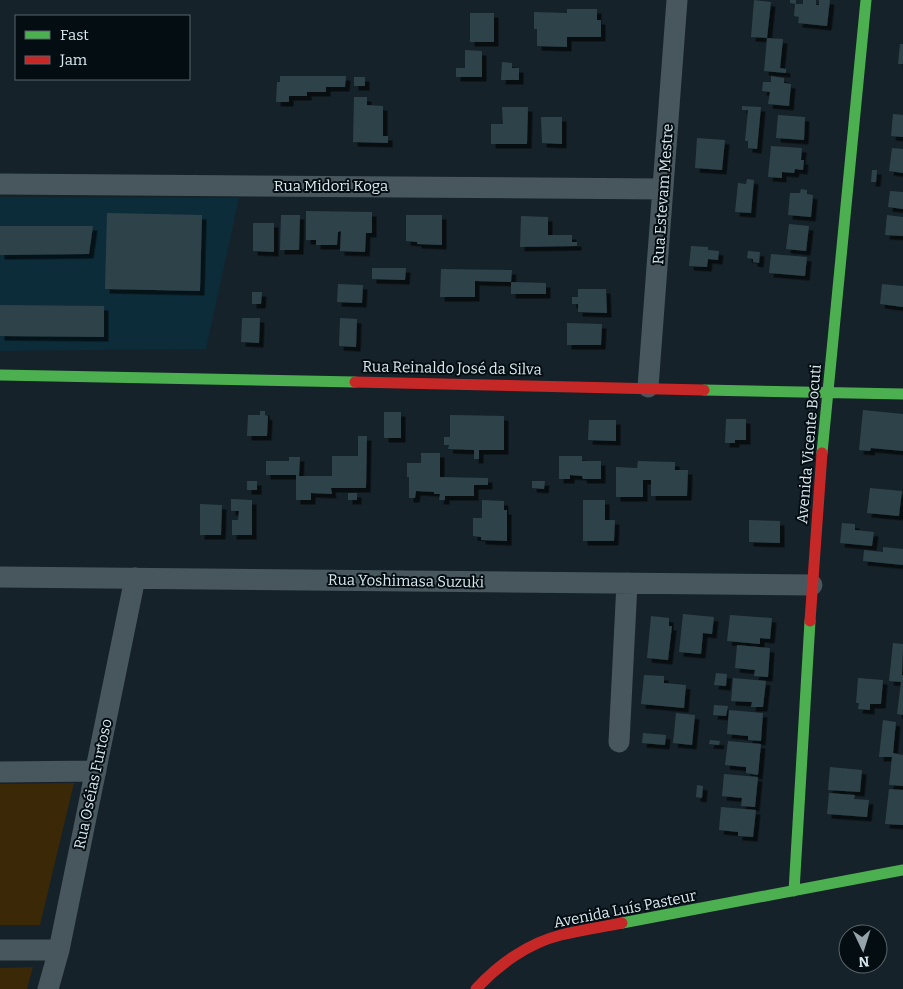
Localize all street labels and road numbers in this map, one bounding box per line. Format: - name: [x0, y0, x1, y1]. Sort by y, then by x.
- street label: Rua Estevam Mestre: [649, 123, 677, 265]
- street label: Rua Midori Koga: [274, 177, 388, 195]
- street label: Rua Reinaldo José da Silva: [362, 357, 542, 379]
- street label: Avenida Vicente Bocuti: [793, 363, 825, 525]
- street label: Rua Yoshimasa Suzuki: [328, 571, 485, 591]
- street label: Rua Oséias Furtoso: [70, 717, 116, 851]
- street label: Avenida Luís Pasteur: [552, 886, 698, 932]

